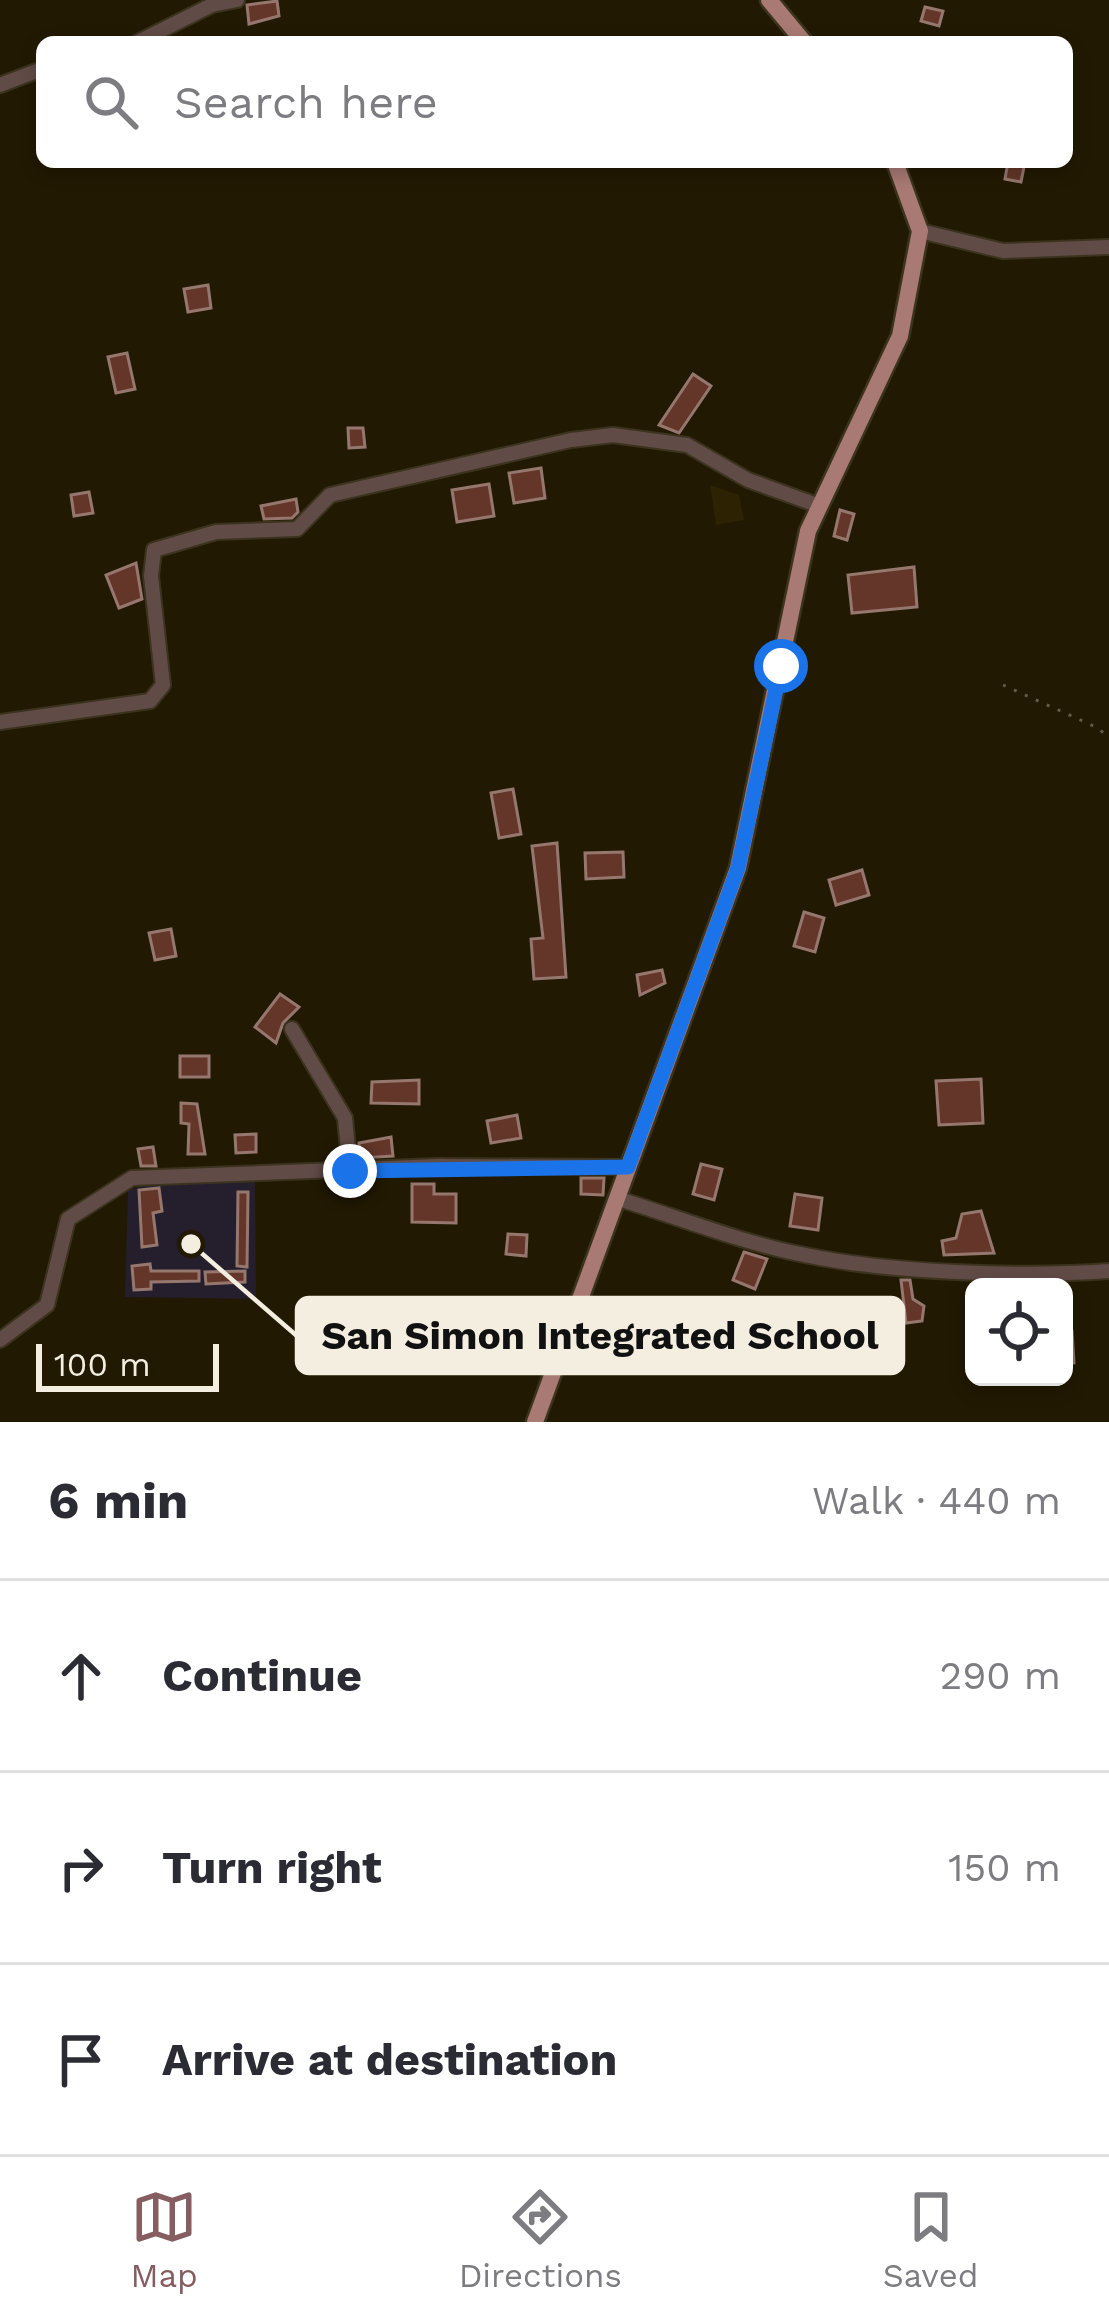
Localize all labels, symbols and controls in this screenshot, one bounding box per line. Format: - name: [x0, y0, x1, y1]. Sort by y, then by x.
- search box: [36, 36, 1073, 168]
- icon: search: [78, 69, 144, 135]
- text: Search here: [174, 76, 438, 129]
- route start: [754, 639, 808, 693]
- route end: [323, 1144, 377, 1198]
- map controls: [965, 1278, 1073, 1386]
- button: locate: [965, 1278, 1073, 1386]
- callout: San Simon Integrated School: [297, 1298, 903, 1373]
- text: San Simon Integrated School: [321, 1313, 879, 1358]
- scale bar: [36, 1338, 219, 1391]
- text: 100 m: [54, 1345, 151, 1384]
- text: 6 min: [48, 1471, 188, 1530]
- text: Walk · 440 m: [812, 1478, 1061, 1523]
- icon: ahead: [48, 1643, 114, 1709]
- text: Continue: [162, 1649, 362, 1702]
- text: 290 m: [939, 1653, 1061, 1698]
- icon: right: [48, 1835, 114, 1901]
- text: Turn right: [162, 1841, 382, 1894]
- text: 150 m: [948, 1845, 1061, 1890]
- icon: arrive: [48, 2027, 114, 2093]
- text: Arrive at destination: [162, 2033, 617, 2086]
- tab: Map: [130, 2184, 198, 2295]
- tab: Directions: [459, 2184, 622, 2295]
- tab: Saved: [883, 2184, 979, 2295]

